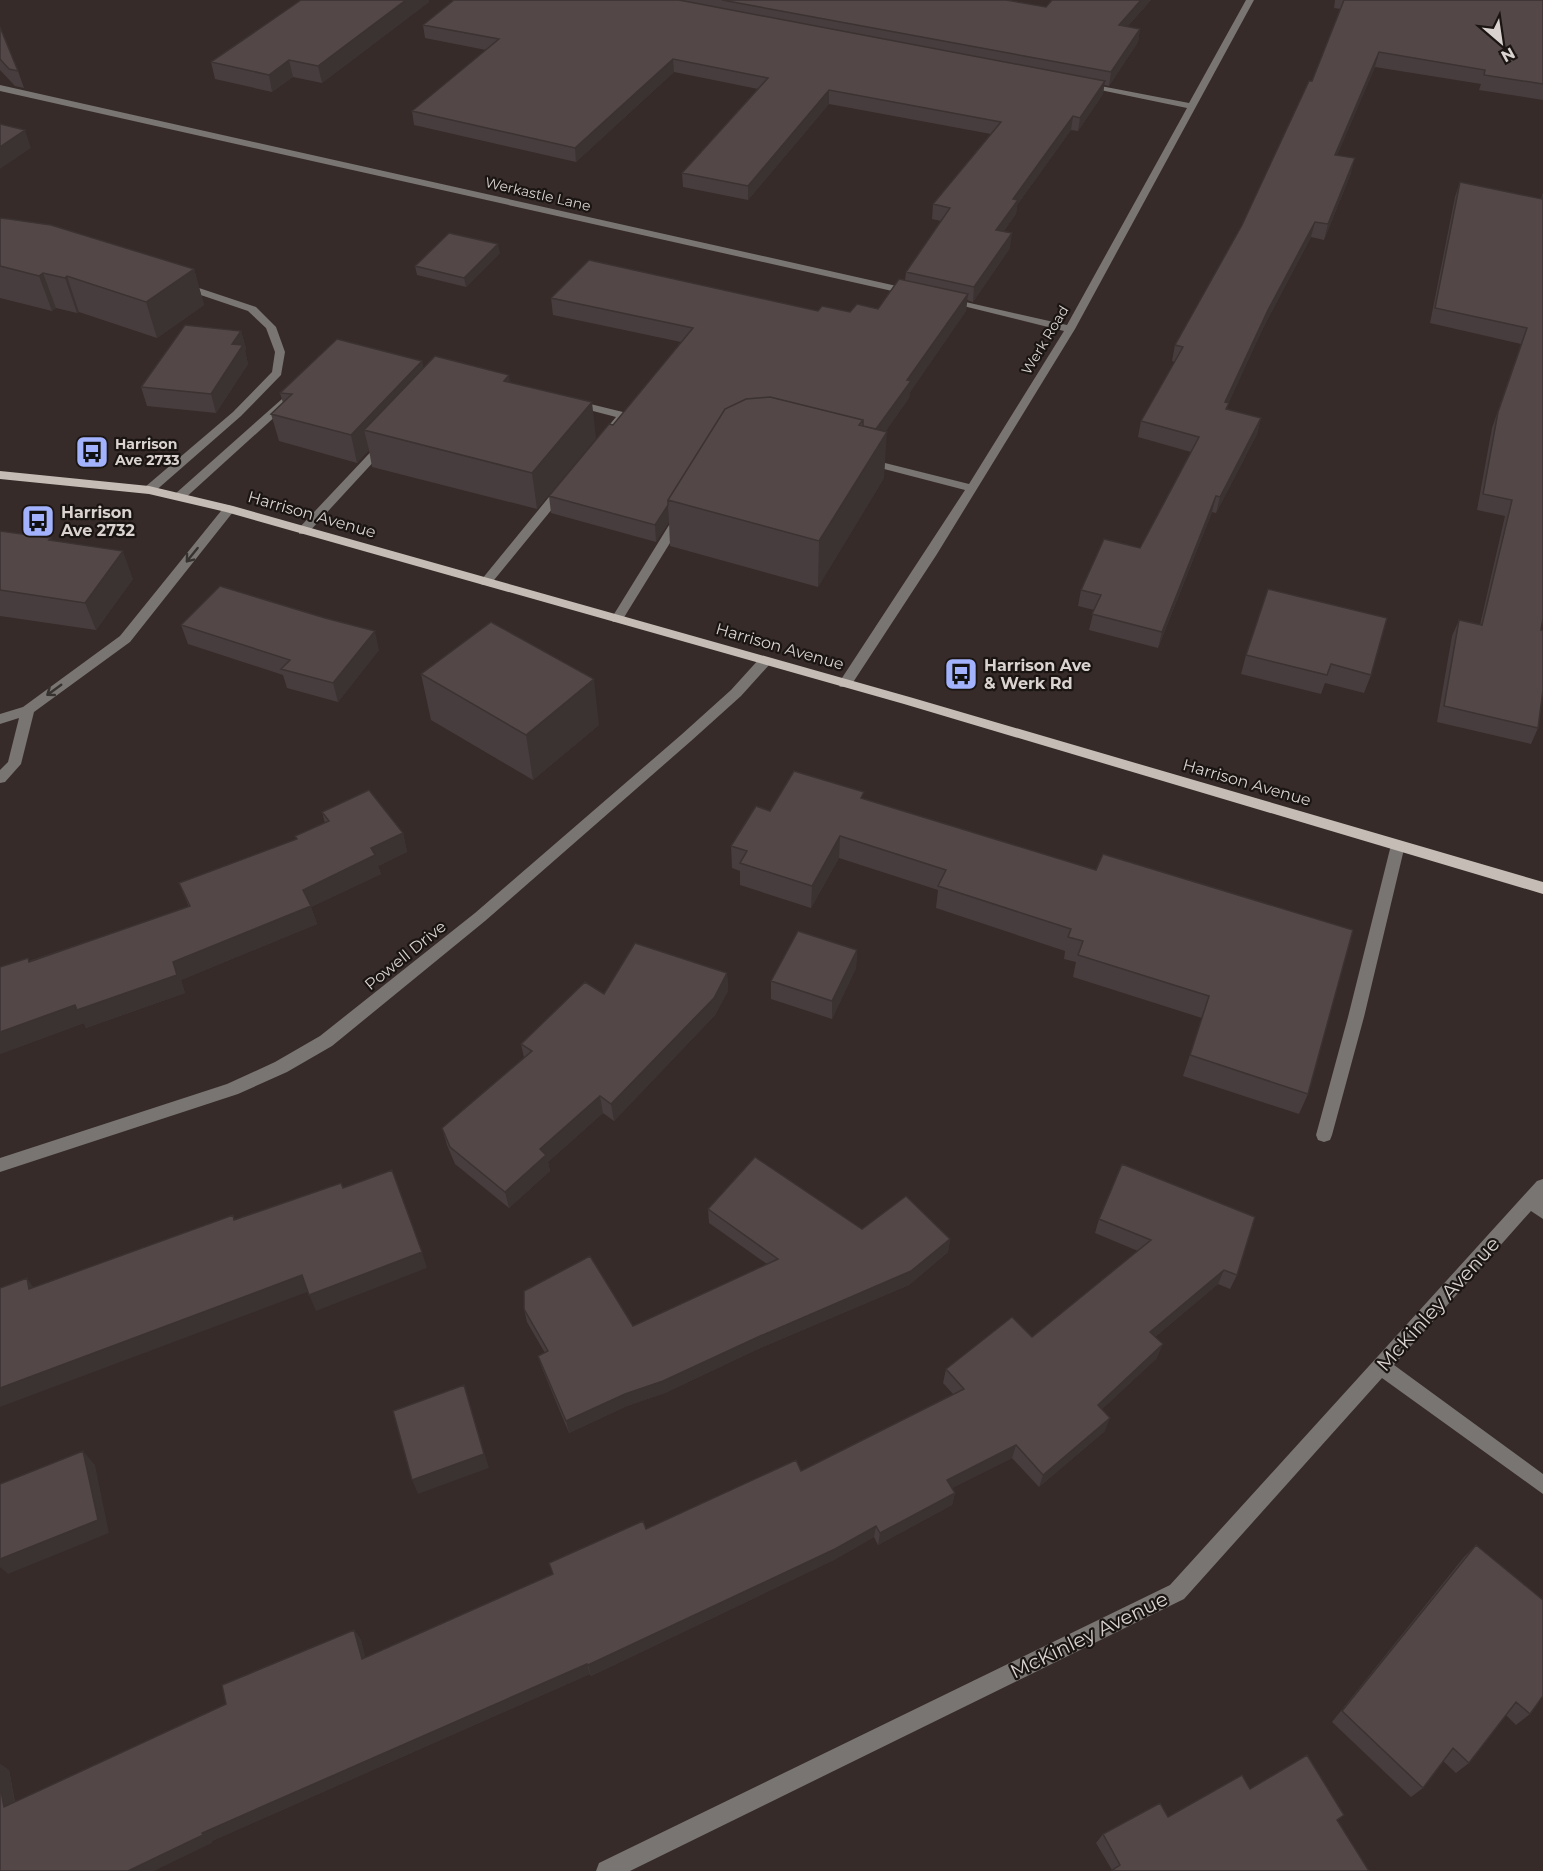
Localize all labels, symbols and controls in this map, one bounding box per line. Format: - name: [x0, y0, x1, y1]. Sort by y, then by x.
- north arrow: [1471, 12, 1531, 72]
- text: N: [1498, 43, 1518, 66]
- street label: Werkastle Lane: [483, 173, 593, 215]
- street label: Werk Road: [1017, 302, 1073, 378]
- bus stop icon: Harrison Ave 2733: [74, 434, 110, 470]
- place label: Harrison Ave 2733: [114, 435, 180, 469]
- street label: Harrison Avenue: [246, 487, 378, 542]
- bus stop icon: Harrison Ave 2732: [20, 503, 56, 539]
- place label: Harrison Ave 2732: [60, 503, 135, 540]
- one-way arrow: [186, 547, 199, 563]
- street label: Harrison Avenue: [714, 619, 846, 674]
- bus stop icon: Harrison Ave & Werk Rd: [943, 656, 979, 692]
- place label: Harrison Ave & Werk Rd: [984, 656, 1091, 693]
- one-way arrow: [47, 684, 63, 696]
- street label: Harrison Avenue: [1181, 755, 1313, 810]
- street label: Powell Drive: [361, 917, 450, 994]
- street label: McKinley Avenue: [1371, 1232, 1505, 1376]
- street label: McKinley Avenue: [1006, 1586, 1172, 1684]

